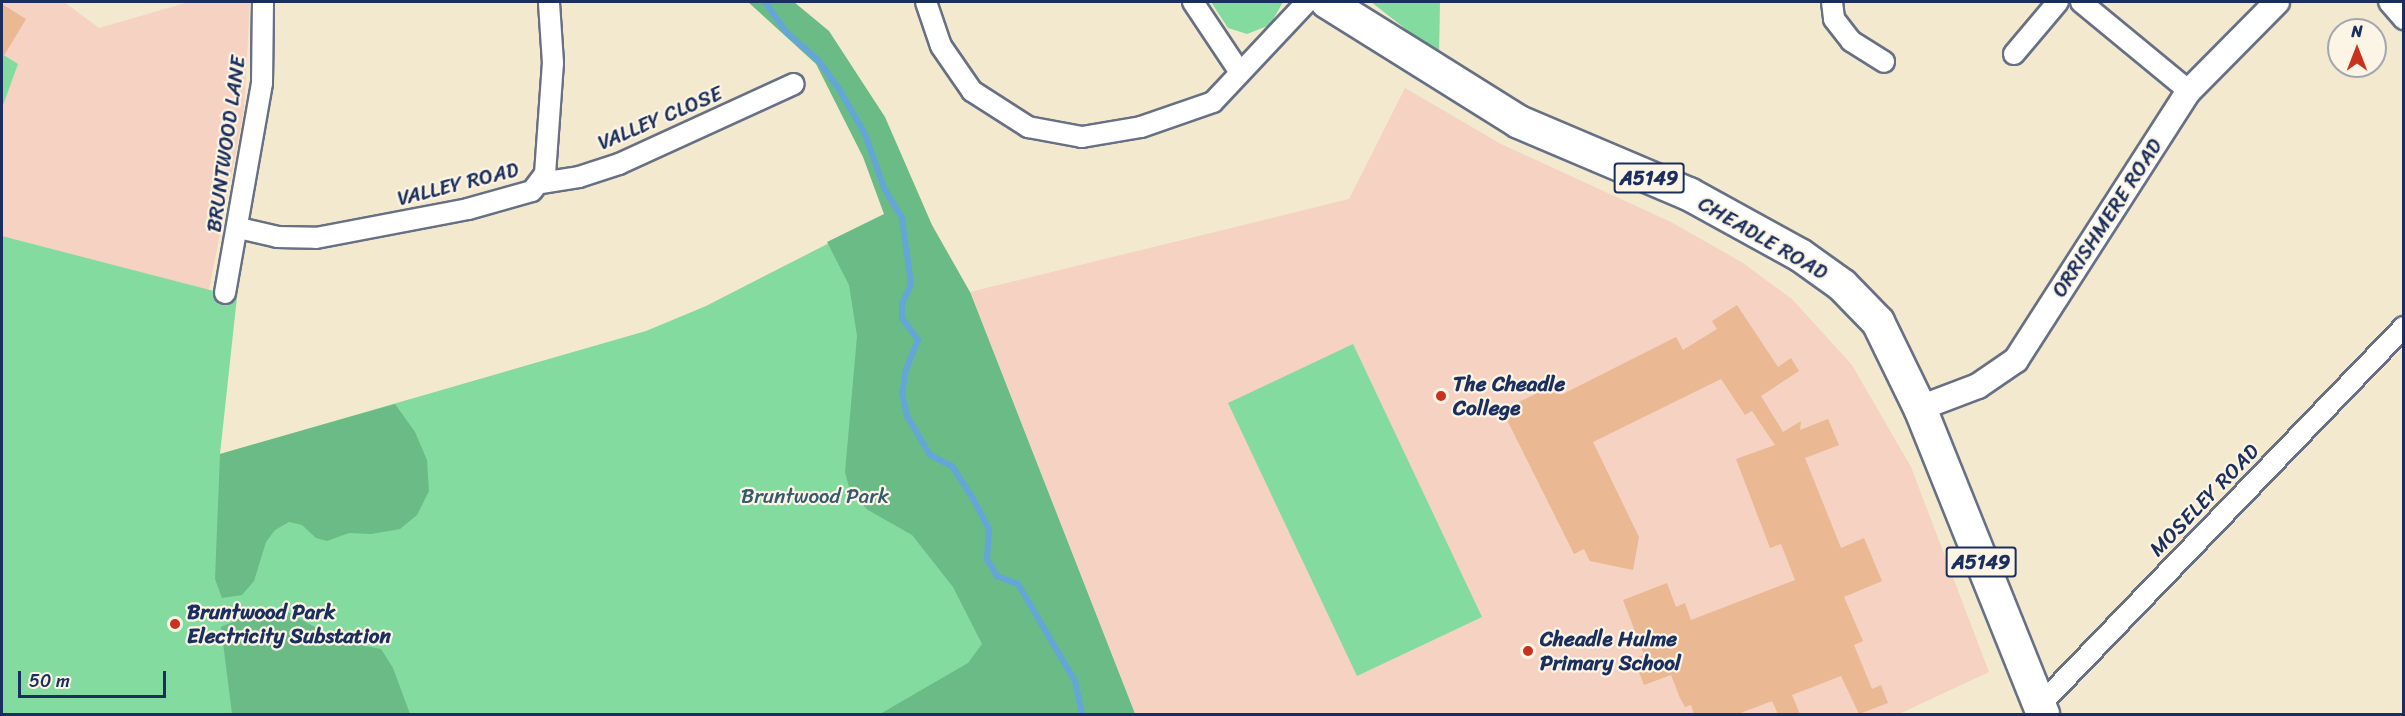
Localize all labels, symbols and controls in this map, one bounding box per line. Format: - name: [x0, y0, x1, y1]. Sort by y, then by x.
- text: N: [2351, 17, 2363, 46]
- north arrow: [2327, 18, 2387, 78]
- street label: BRUNTWOOD LANE: [201, 54, 251, 234]
- street label: VALLEY CLOSE: [595, 81, 725, 155]
- street label: ORRISHMERE ROAD: [2046, 134, 2168, 302]
- street label: VALLEY ROAD: [395, 157, 521, 211]
- road number: A5149: [1613, 161, 1685, 195]
- street label: CHEADLE ROAD: [1694, 191, 1832, 285]
- place label: The Cheadle College: [1453, 371, 1565, 421]
- marker: The Cheadle College: [1434, 389, 1448, 403]
- street label: MOSELEY ROAD: [2144, 439, 2264, 561]
- park label: Bruntwood Park: [741, 483, 889, 509]
- road number: A5149: [1945, 545, 2017, 579]
- place label: Bruntwood Park Electricity Substation: [187, 599, 391, 649]
- marker: Bruntwood Park Electricity Substation: [168, 617, 182, 631]
- place label: Cheadle Hulme Primary School: [1540, 626, 1681, 676]
- marker: Cheadle Hulme Primary School: [1521, 644, 1535, 658]
- scale bar: [21, 659, 170, 697]
- text: 50 m: [29, 665, 70, 697]

